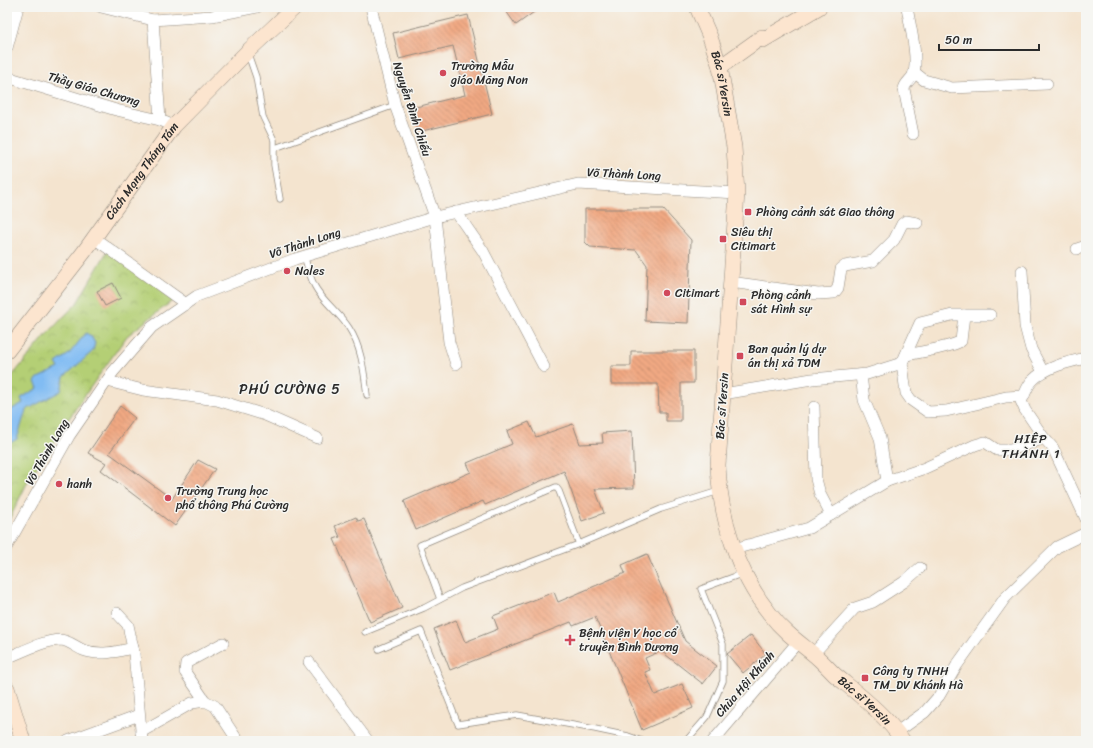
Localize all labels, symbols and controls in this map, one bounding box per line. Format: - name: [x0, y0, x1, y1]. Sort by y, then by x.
- scale bar: [939, 26, 1039, 52]
- text: 50 m: [945, 29, 972, 51]
- street label: Bác sĩ Yersin: [704, 48, 740, 119]
- place label: Trường Mẫu giáo Măng Non: [450, 55, 529, 91]
- street label: Nguyễn Đình Chiểu: [386, 59, 438, 160]
- street label: Thầy Giáo Chương: [45, 65, 143, 113]
- marker: Trường Mẫu giáo Măng Non: [438, 68, 448, 78]
- street label: Cách Mạng Tháng Tám: [99, 117, 185, 225]
- street label: Võ Thành Long: [586, 161, 662, 187]
- place label: Phòng cảnh sát Giao thông: [756, 201, 895, 223]
- marker: Phòng cảnh sát Giao thông: [743, 207, 753, 217]
- street label: Võ Thành Long: [266, 221, 344, 265]
- place label: Siêu thị Citimart: [731, 221, 776, 257]
- marker: Siêu thị Citimart: [718, 234, 728, 244]
- place label: Nales: [295, 260, 325, 282]
- marker: Nales: [282, 266, 292, 276]
- place label: Citimart: [675, 282, 720, 304]
- place label: Phòng cảnh sát Hình sự: [750, 284, 813, 320]
- marker: Citimart: [662, 288, 672, 298]
- marker: Phòng cảnh sát Hình sự: [738, 297, 748, 307]
- place label: Ban quản lý dự án thị xả TDM: [748, 338, 827, 374]
- marker: Ban quản lý dự án thị xả TDM: [735, 351, 745, 361]
- street label: Bác sĩ Yersin: [709, 372, 735, 440]
- district label: PHÚ CƯỜNG 5: [239, 377, 341, 402]
- street label: Võ Thành Long: [19, 414, 75, 490]
- district label: HIỆP THÀNH 1: [1001, 427, 1061, 465]
- place label: hanh: [66, 473, 92, 495]
- marker: hanh: [54, 479, 64, 489]
- place label: Trường Trung học phổ thông Phú Cường: [175, 480, 289, 516]
- marker: Trường Trung học phổ thông Phú Cường: [163, 493, 173, 503]
- place label: Bệnh viện Y học cổ truyền Bình Dương: [579, 622, 679, 658]
- marker: Bệnh viện Y học cổ truyền Bình Dương: [564, 634, 576, 646]
- street label: Chùa Hội Khánh: [710, 646, 780, 722]
- place label: Công ty TNHH TM_DV Khánh Hà: [873, 660, 963, 696]
- street label: Bác sĩ Yersin: [833, 670, 897, 731]
- marker: Công ty TNHH TM_DV Khánh Hà: [860, 673, 870, 683]

